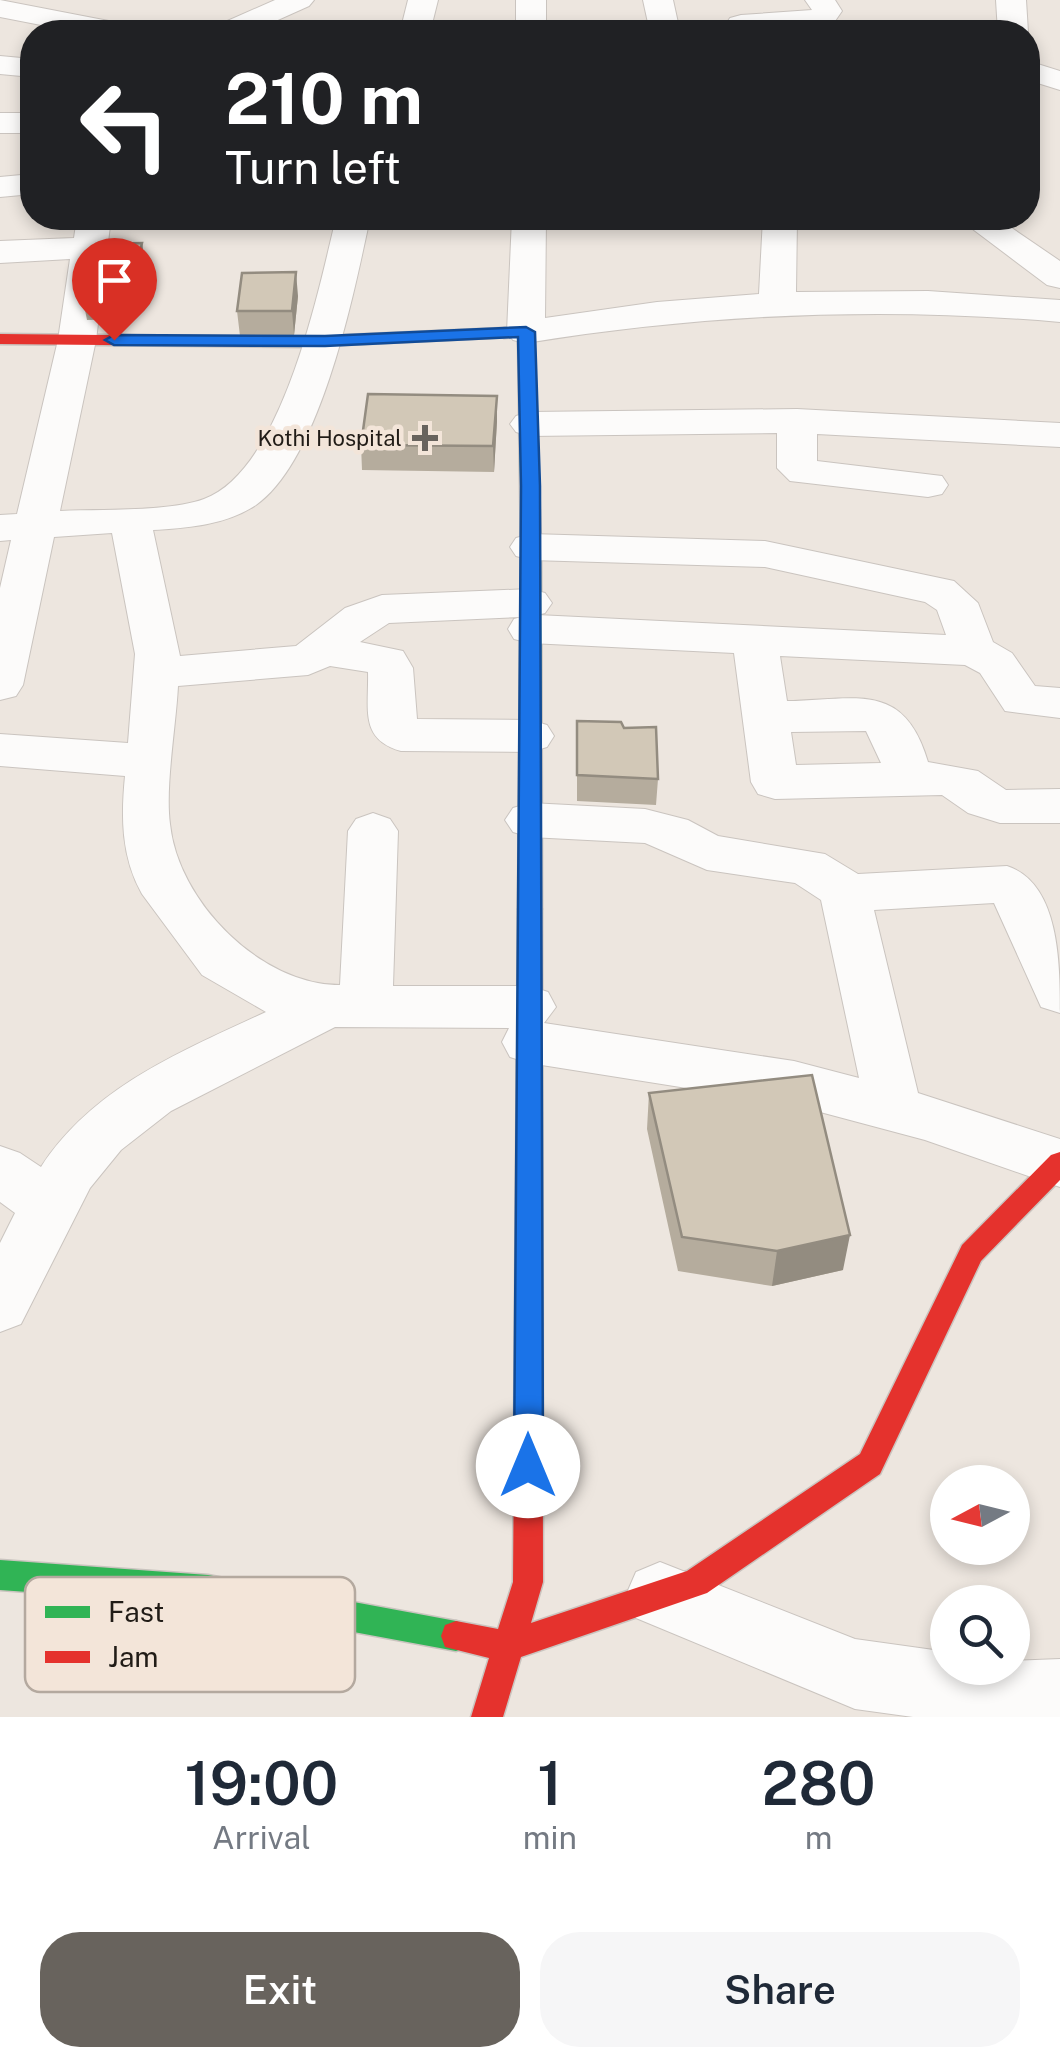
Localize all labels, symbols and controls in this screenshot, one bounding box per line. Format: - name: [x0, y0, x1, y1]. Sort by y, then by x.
- text: 210 m: [225, 57, 423, 140]
- icon: left: [60, 60, 190, 190]
- text: Turn left: [225, 141, 401, 194]
- pin: [72, 238, 157, 341]
- icon: arrive: [87, 253, 142, 308]
- place label: Kothi Hospital: [258, 425, 402, 451]
- marker: Kothi Hospital: [412, 425, 438, 451]
- position arrow: [476, 1414, 580, 1518]
- north arrow: [930, 1465, 1030, 1565]
- map controls: [930, 1465, 1030, 1685]
- legend: [25, 1577, 355, 1692]
- button: search: [930, 1585, 1030, 1685]
- text: Fast: [108, 1595, 164, 1628]
- text: Jam: [108, 1640, 159, 1673]
- text: 19:00: [184, 1748, 338, 1819]
- text: 1: [537, 1748, 562, 1819]
- text: 280: [761, 1748, 876, 1819]
- text: Arrival: [212, 1819, 311, 1856]
- text: min: [523, 1819, 577, 1856]
- text: m: [805, 1819, 832, 1856]
- button: Exit: [40, 1932, 520, 2047]
- button: Share: [540, 1932, 1020, 2047]

